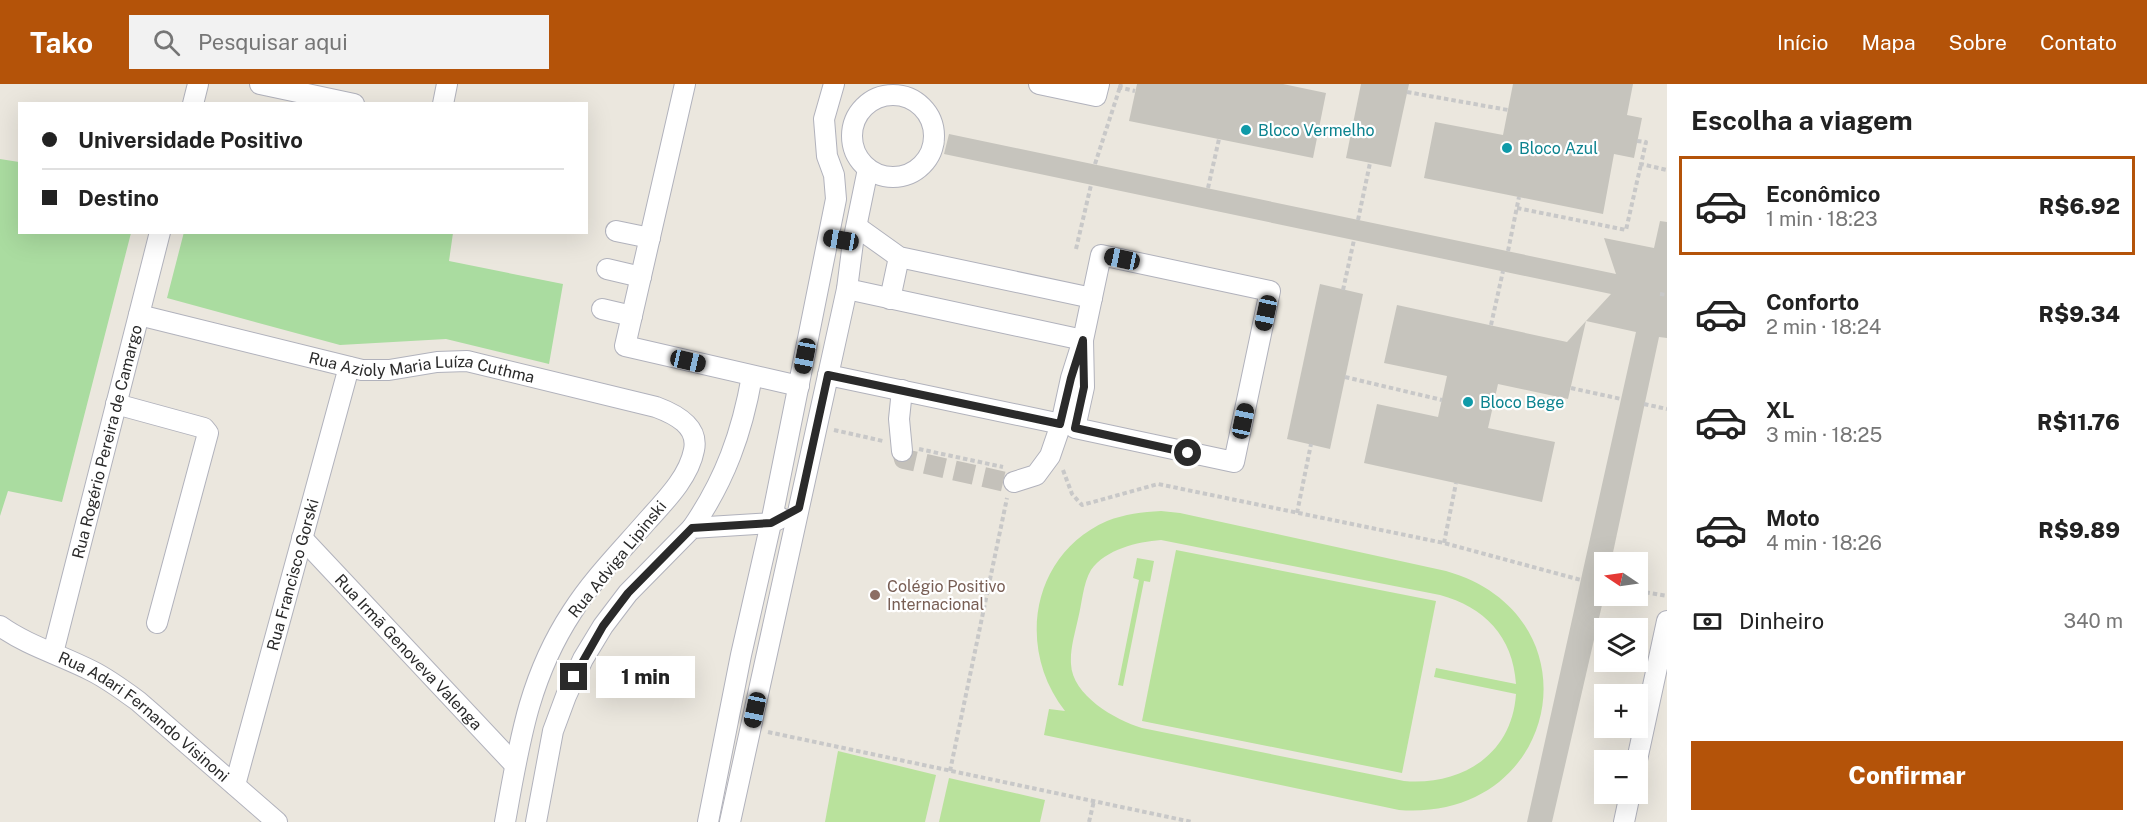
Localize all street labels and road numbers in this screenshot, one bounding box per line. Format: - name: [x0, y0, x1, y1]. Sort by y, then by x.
- street label: Rua Rogério Pereira de Camargo: [68, 323, 146, 561]
- street label: Rua Azioly Maria Luíza Cuthma: [307, 348, 536, 387]
- street label: Rua Francisco Gorski: [263, 497, 323, 653]
- street label: Rua Adviga Lipinski: [564, 497, 670, 622]
- street label: Rua Irmã Genoveva Valenga: [331, 570, 486, 734]
- street label: Rua Adari Fernando Visinoni: [55, 648, 233, 786]

